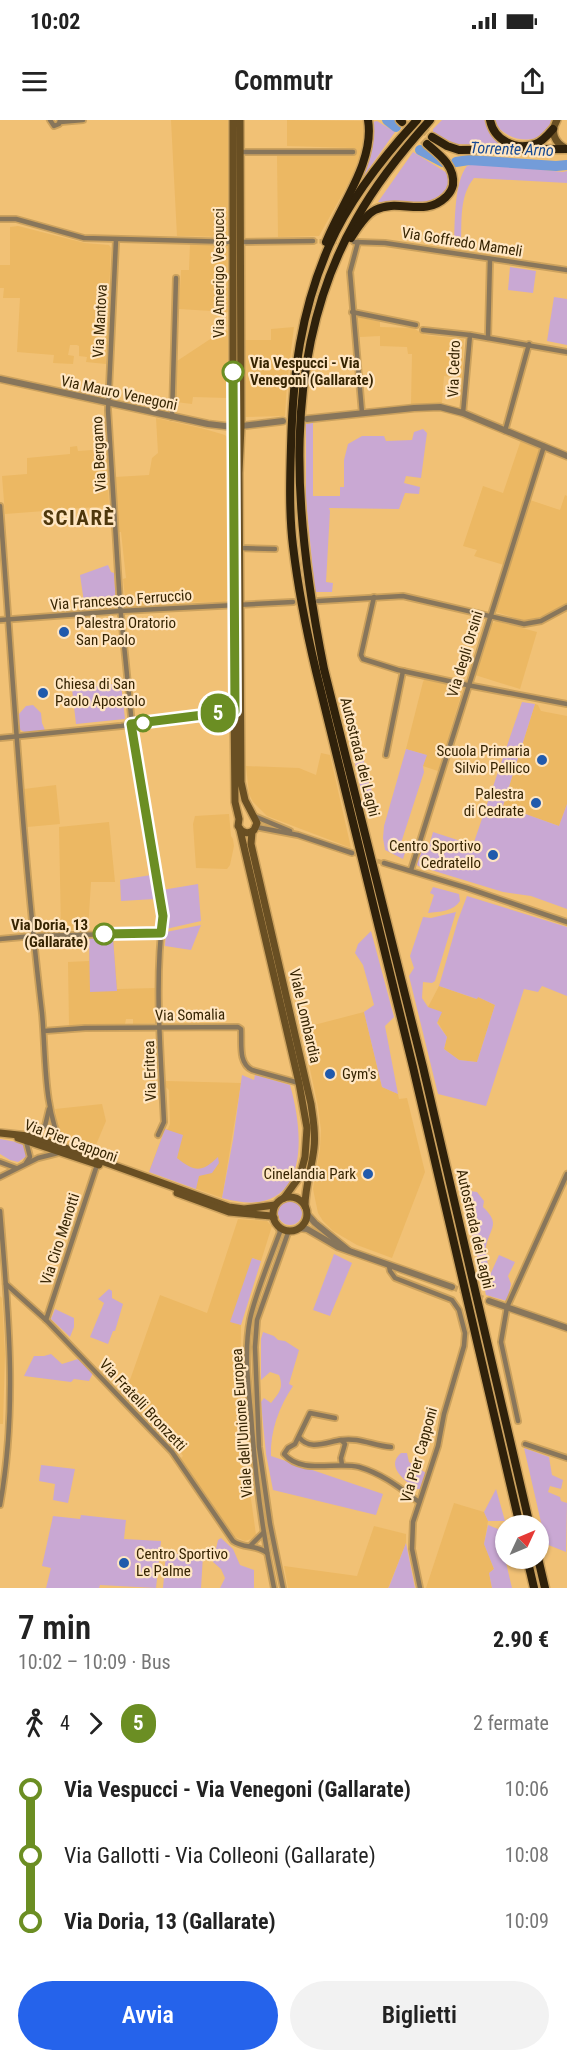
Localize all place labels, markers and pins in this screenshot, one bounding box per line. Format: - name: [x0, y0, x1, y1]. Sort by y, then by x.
- place label: Via Vespucci - Via Venegoni (Gallarate): [250, 354, 374, 389]
- marker: Via Vespucci - Via Venegoni (Gallarate): [222, 361, 244, 383]
- place label: Palestra Oratorio San Paolo: [76, 614, 176, 649]
- marker: Palestra Oratorio San Paolo: [57, 625, 71, 639]
- place label: Chiesa di San Paolo Apostolo: [55, 675, 146, 710]
- marker: Chiesa di San Paolo Apostolo: [36, 686, 50, 700]
- unlabelled marker: [134, 714, 152, 732]
- place label: Scuola Primaria Silvio Pellico: [436, 742, 530, 777]
- marker: Scuola Primaria Silvio Pellico: [535, 753, 549, 767]
- place label: Palestra di Cedrate: [464, 785, 524, 820]
- marker: Palestra di Cedrate: [529, 796, 543, 810]
- place label: Centro Sportivo Cedratello: [389, 837, 481, 872]
- marker: Centro Sportivo Cedratello: [486, 848, 500, 862]
- place label: Via Doria, 13 (Gallarate): [11, 916, 88, 951]
- marker: Via Doria, 13 (Gallarate): [93, 923, 115, 945]
- place label: Gym's: [342, 1065, 377, 1083]
- marker: Gym's: [323, 1067, 337, 1081]
- place label: Cinelandia Park: [264, 1165, 356, 1183]
- marker: Cinelandia Park: [361, 1167, 375, 1181]
- place label: Centro Sportivo Le Palme: [136, 1545, 228, 1580]
- marker: Centro Sportivo Le Palme: [117, 1556, 131, 1570]

